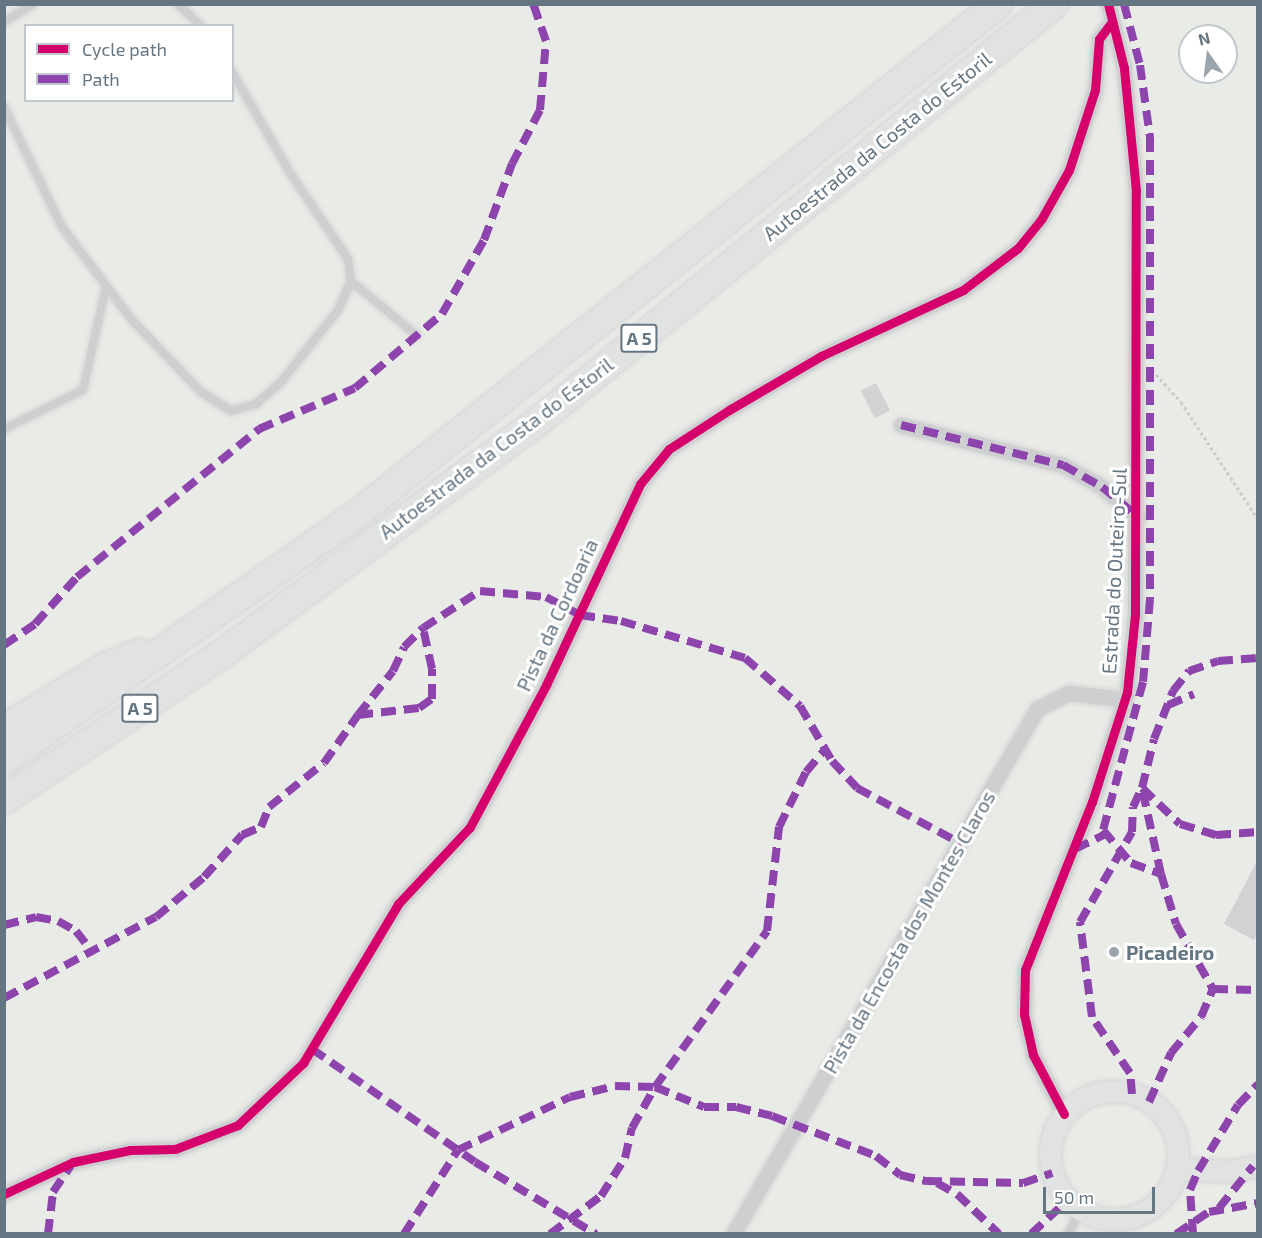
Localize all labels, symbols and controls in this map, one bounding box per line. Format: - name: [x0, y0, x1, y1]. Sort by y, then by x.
- legend: [24, 24, 234, 102]
- north arrow: [1178, 24, 1238, 84]
- text: N: [1196, 27, 1212, 49]
- text: Cycle path: [82, 38, 167, 60]
- street label: Autoestrada da Costa do Estoril: [758, 46, 996, 246]
- text: Path: [82, 68, 120, 90]
- road number: A 5: [620, 323, 658, 353]
- street label: Autoestrada da Costa do Estoril: [374, 352, 618, 544]
- street label: Estrada do Outeiro-Sul: [1097, 467, 1131, 675]
- street label: Pista da Cordoaria: [511, 535, 603, 695]
- road number: A 5: [120, 693, 160, 723]
- street label: Pista da Encosta dos Montes Claros: [818, 786, 1000, 1078]
- place label: Picadeiro: [1126, 940, 1214, 964]
- marker: Picadeiro: [1107, 945, 1121, 959]
- scale bar: [1046, 1175, 1158, 1213]
- text: 50 m: [1054, 1186, 1094, 1208]

